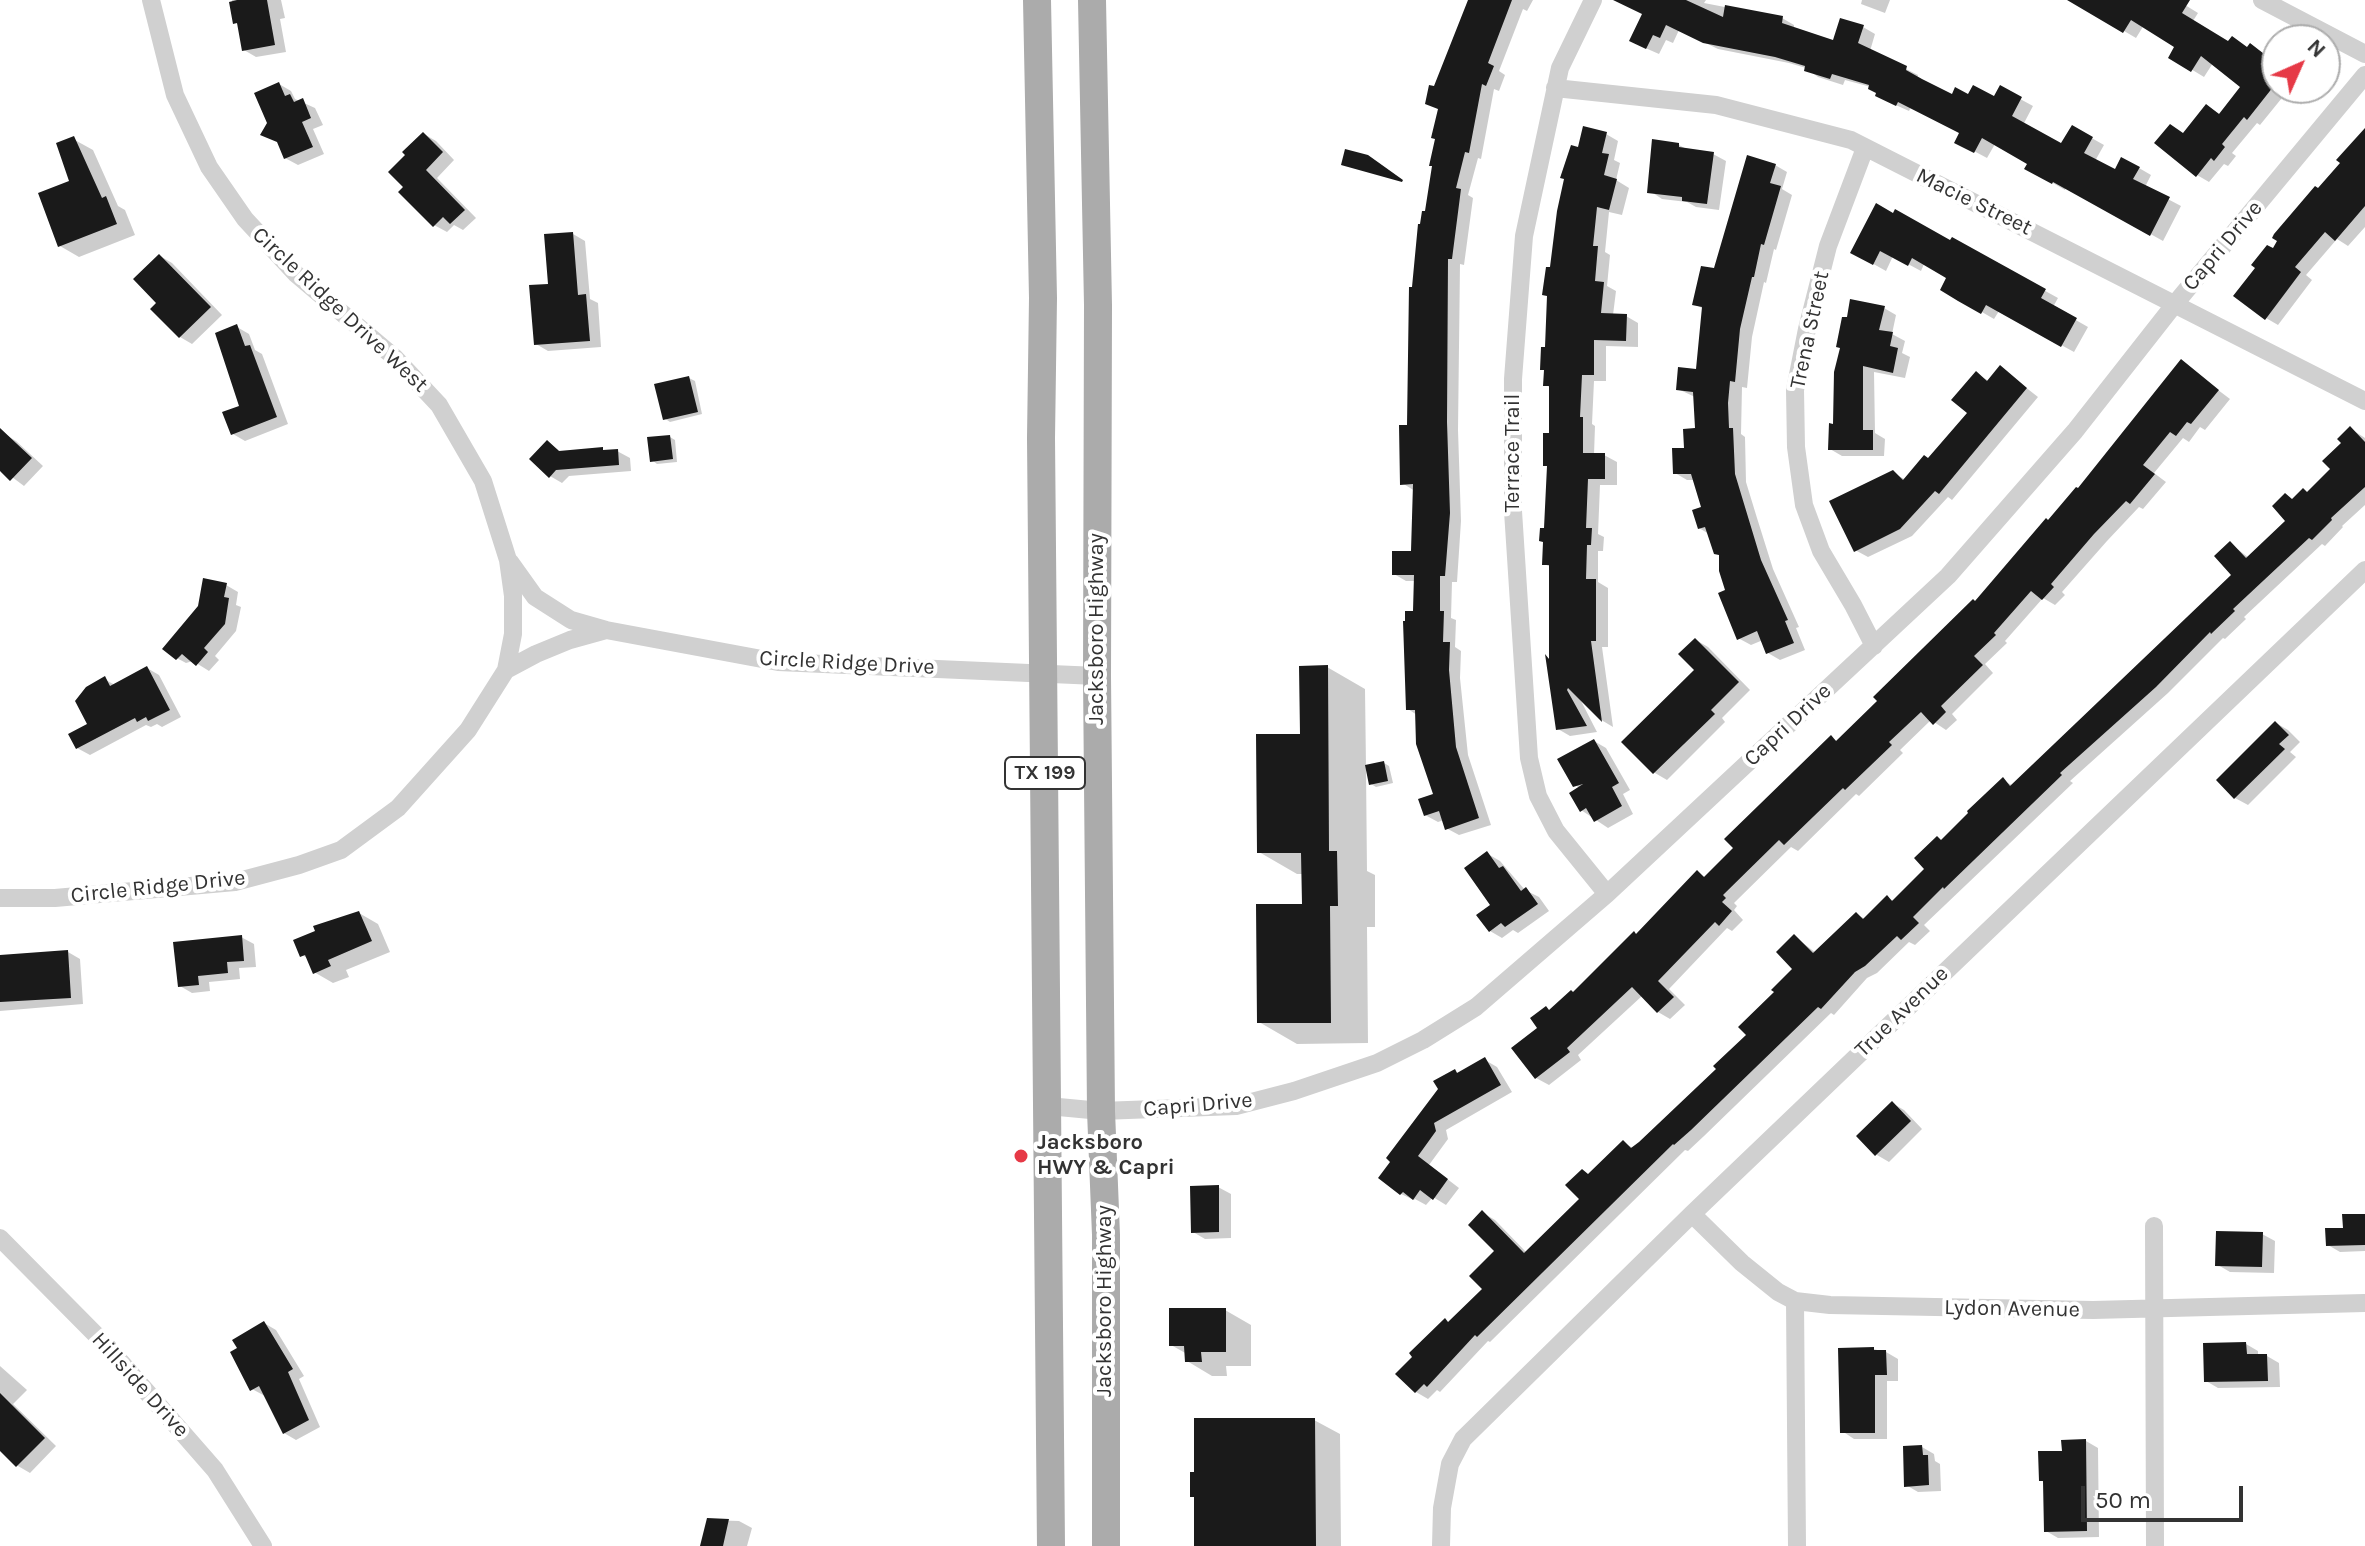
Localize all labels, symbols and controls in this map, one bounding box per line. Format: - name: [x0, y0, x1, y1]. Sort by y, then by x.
- north arrow: [2261, 24, 2341, 104]
- text: N: [2302, 34, 2331, 63]
- street label: Macie Street: [1912, 163, 2036, 241]
- street label: Capri Drive: [2178, 196, 2268, 296]
- street label: Circle Ridge Drive West: [247, 222, 433, 398]
- street label: Trena Street: [1785, 269, 1835, 391]
- street label: Terrace Trail: [1500, 394, 1526, 512]
- street label: Jacksboro Highway: [1084, 533, 1110, 725]
- street label: Circle Ridge Drive: [759, 645, 935, 681]
- street label: Capri Drive: [1739, 678, 1837, 772]
- road number: TX 199: [1005, 757, 1085, 789]
- street label: Circle Ridge Drive: [69, 865, 247, 909]
- street label: True Avenue: [1850, 961, 1954, 1063]
- street label: Capri Drive: [1142, 1087, 1254, 1123]
- place label: Jacksboro HWY & Capri: [1037, 1130, 1175, 1182]
- marker: Jacksboro HWY & Capri: [1012, 1147, 1030, 1165]
- street label: Jacksboro Highway: [1092, 1205, 1118, 1397]
- street label: Lydon Avenue: [1944, 1295, 2080, 1323]
- street label: Hillside Drive: [86, 1327, 194, 1443]
- scale bar: [2085, 1470, 2247, 1520]
- text: 50 m: [2095, 1486, 2151, 1514]

